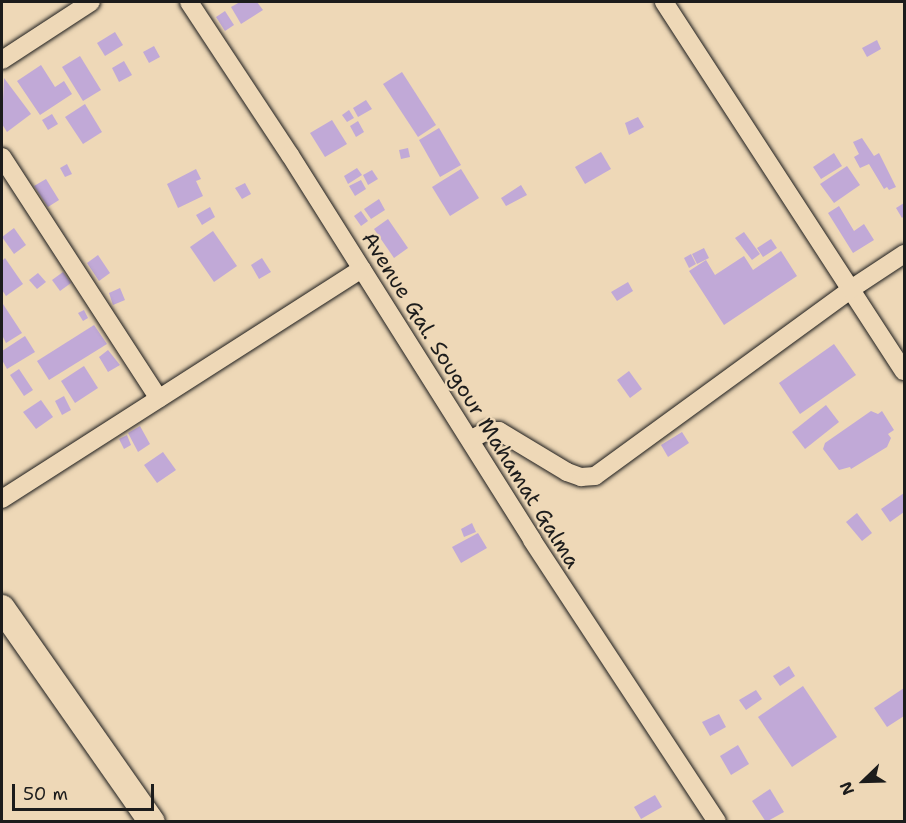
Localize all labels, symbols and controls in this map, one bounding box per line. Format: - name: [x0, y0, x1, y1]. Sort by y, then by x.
- street label: Avenue Gal. Sougour Mahamat Galma: [356, 227, 586, 573]
- north arrow: [834, 751, 894, 811]
- scale bar: [15, 772, 158, 810]
- text: N: [835, 778, 859, 798]
- text: 50 m: [23, 782, 68, 806]

